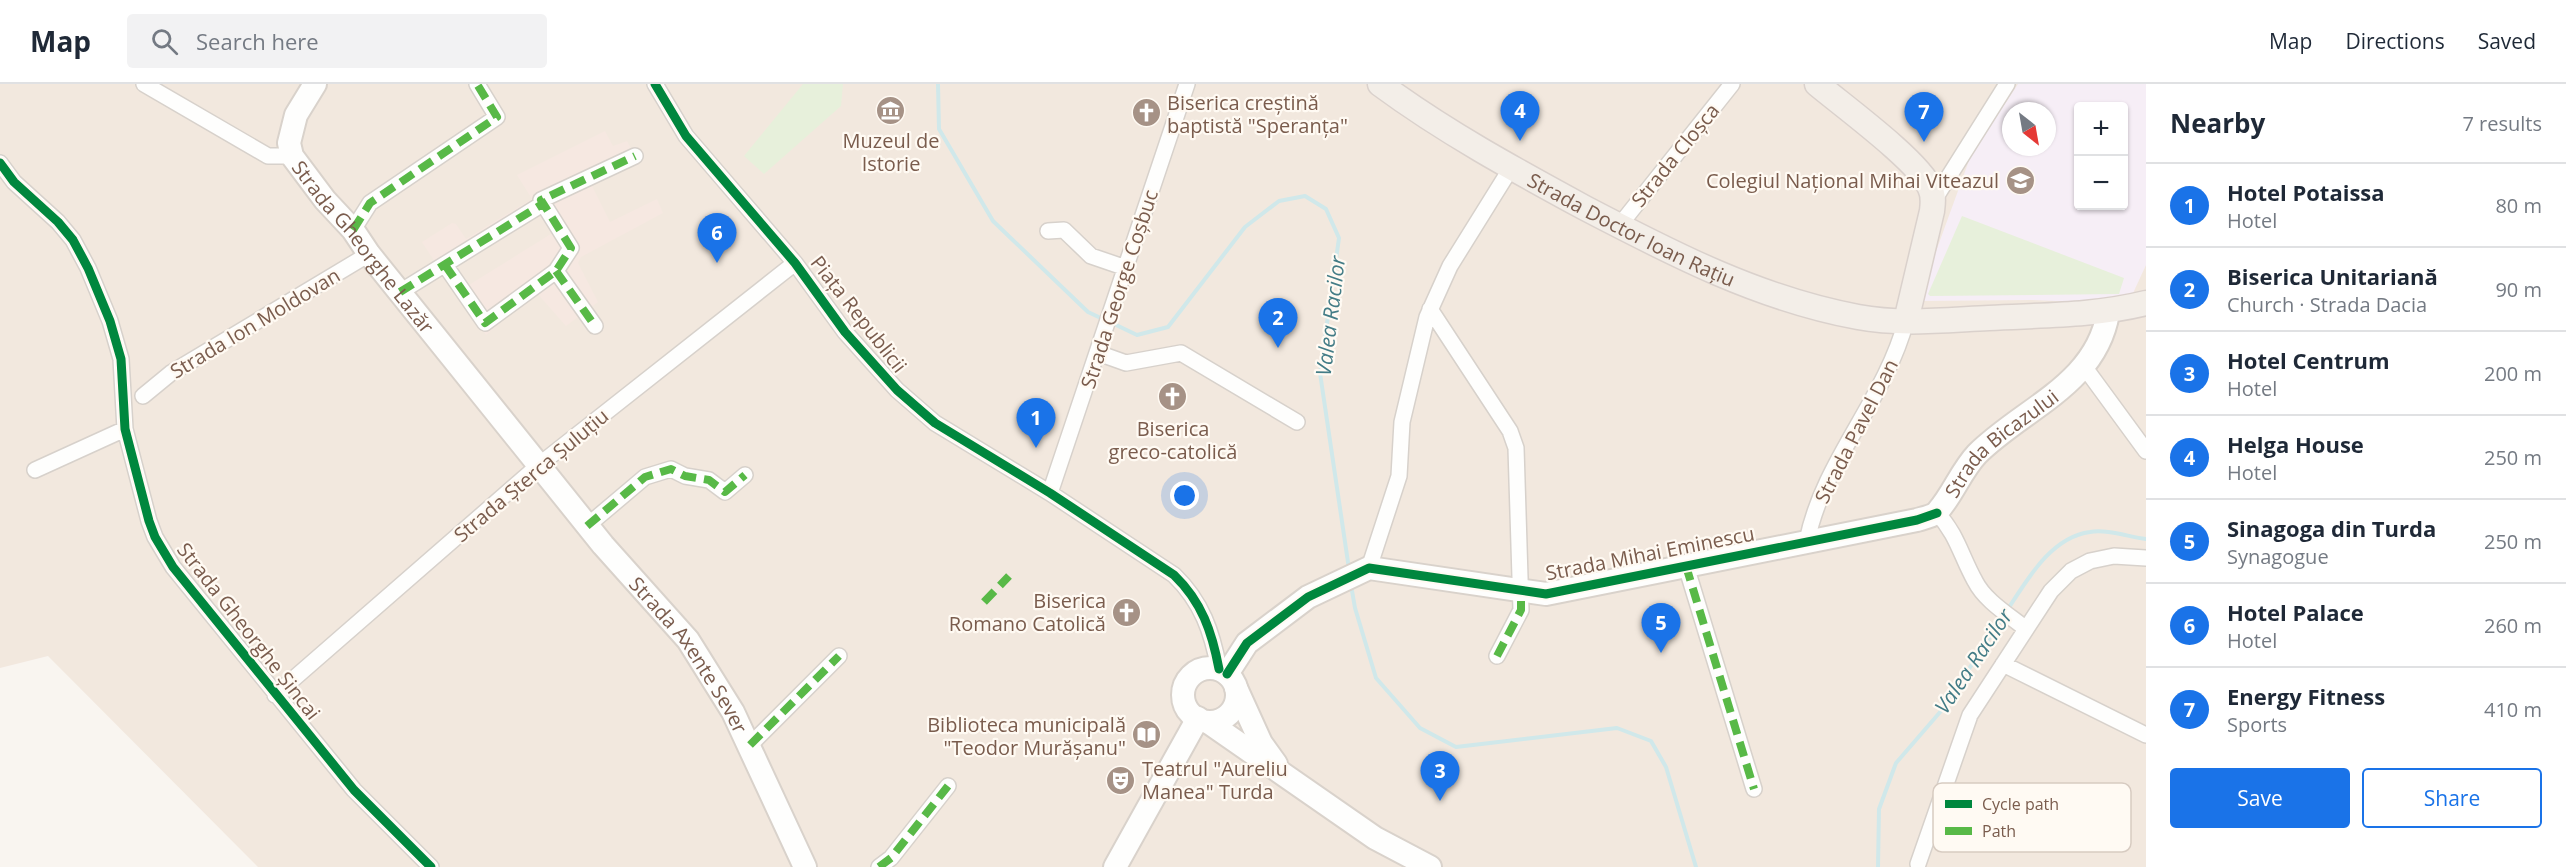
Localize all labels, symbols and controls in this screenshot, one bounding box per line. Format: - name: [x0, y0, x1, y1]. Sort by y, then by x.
- search box: [127, 14, 547, 68]
- text: Map: [30, 22, 91, 60]
- icon: search: [148, 25, 181, 58]
- text: Search here: [196, 26, 319, 56]
- text: Map: [2269, 27, 2312, 55]
- text: Directions: [2345, 27, 2445, 55]
- text: Saved: [2478, 27, 2536, 55]
- place label: Biserica creștină baptistă "Speranța": [1167, 89, 1348, 139]
- pin: 4: [1500, 92, 1540, 141]
- pin: 7: [1904, 92, 1944, 142]
- museum icon: Muzeul de Istorie: [875, 94, 907, 126]
- church icon: Biserica creștină baptistă "Speranța": [1130, 97, 1162, 129]
- street label: Strada Cloșca: [1625, 98, 1725, 212]
- north arrow: [2002, 102, 2056, 156]
- map controls: [2074, 102, 2128, 210]
- button: +: [2074, 102, 2128, 156]
- text: Nearby: [2170, 105, 2265, 141]
- text: 7 results: [2462, 110, 2542, 137]
- place label: Muzeul de Istorie: [843, 127, 939, 177]
- street label: Strada Gheorghe Lazăr: [286, 155, 441, 339]
- button: −: [2074, 156, 2128, 210]
- school or university icon: Colegiul Național Mihai Viteazul: [2004, 164, 2036, 196]
- street label: Strada Doctor Ioan Rațiu: [1523, 166, 1739, 292]
- place label: Colegiul Național Mihai Viteazul: [1706, 167, 1999, 194]
- text: Hotel Potaissa: [2227, 177, 2385, 207]
- street label: Strada George Coșbuc: [1074, 186, 1164, 392]
- text: 1: [2184, 192, 2195, 219]
- text: 80 m: [2495, 192, 2542, 219]
- text: Hotel: [2227, 207, 2277, 234]
- pin: 6: [698, 214, 736, 263]
- street label: Piața Republicii: [805, 250, 913, 378]
- water label: Valea Racilor: [1309, 254, 1351, 378]
- text: Biserica Unitariană: [2227, 261, 2438, 291]
- street label: Strada Ion Moldovan: [165, 262, 345, 384]
- text: 2: [2184, 276, 2195, 303]
- text: 90 m: [2495, 276, 2542, 303]
- text: Church · Strada Dacia: [2227, 291, 2427, 318]
- pin: 2: [1258, 298, 1298, 348]
- text: Hotel Centrum: [2227, 345, 2390, 375]
- street label: Strada Pavel Dan: [1808, 354, 1904, 508]
- text: 3: [2184, 360, 2195, 387]
- text: 200 m: [2484, 360, 2542, 387]
- text: Hotel: [2227, 375, 2277, 402]
- church icon: Biserica greco-catolică: [1157, 381, 1189, 413]
- street label: Strada Bicazului: [1938, 383, 2064, 502]
- pin: 1: [1016, 398, 1056, 448]
- street label: Strada Șterca Șuluțiu: [448, 402, 614, 548]
- place label: Biserica greco-catolică: [1109, 415, 1237, 465]
- text: Helga House: [2227, 429, 2364, 459]
- text: 4: [2184, 444, 2195, 471]
- text: 250 m: [2484, 444, 2542, 471]
- text: Hotel: [2227, 459, 2277, 486]
- your location: [1170, 481, 1199, 510]
- text: Sinagoga din Turda: [2227, 513, 2436, 543]
- street label: Strada Mihai Eminescu: [1543, 520, 1757, 586]
- text: 5: [2184, 528, 2195, 555]
- text: 250 m: [2484, 528, 2542, 555]
- street label: Strada Gheorghe Șincai: [171, 537, 327, 725]
- text: Synagogue: [2227, 543, 2329, 570]
- street label: Strada Axente Sever: [624, 570, 754, 737]
- place label: Biserica Romano Catolică: [949, 587, 1106, 637]
- church icon: Biserica Romano Catolică: [1111, 596, 1143, 628]
- text: Hotel Palace: [2227, 597, 2364, 627]
- water label: Valea Racilor: [1928, 603, 2019, 719]
- pin: 5: [1642, 604, 1680, 653]
- text: 6: [2184, 612, 2195, 639]
- text: 260 m: [2484, 612, 2542, 639]
- text: Hotel: [2227, 627, 2277, 654]
- text: Energy Fitness: [2227, 681, 2385, 711]
- text: 7: [2184, 696, 2195, 723]
- text: 410 m: [2484, 696, 2542, 723]
- place label: Biblioteca municipală "Teodor Murășanu": [927, 711, 1126, 761]
- text: Sports: [2227, 711, 2287, 738]
- library icon: Biblioteca municipală "Teodor Murășanu": [1131, 719, 1163, 751]
- pin: 3: [1420, 752, 1460, 801]
- place label: Teatrul "Aureliu Manea" Turda: [1142, 755, 1288, 805]
- theatre icon: Teatrul "Aureliu Manea" Turda: [1105, 764, 1137, 796]
- button: Save: [2170, 768, 2350, 828]
- button: Share: [2362, 768, 2542, 828]
- legend: [1933, 783, 2131, 852]
- text: Cycle path: [1982, 793, 2059, 815]
- text: Path: [1982, 820, 2016, 842]

